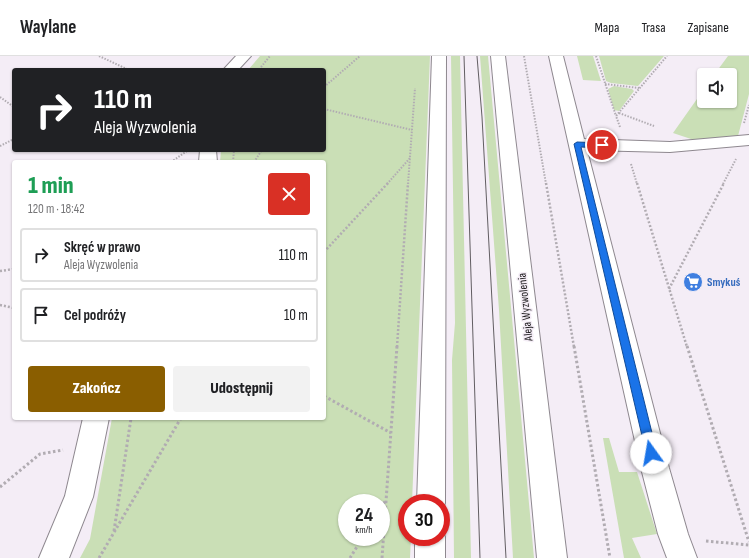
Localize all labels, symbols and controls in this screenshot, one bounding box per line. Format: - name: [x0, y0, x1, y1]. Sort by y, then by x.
- text: Waylane: [20, 16, 76, 39]
- text: Mapa: [594, 19, 619, 36]
- text: Trasa: [641, 19, 666, 36]
- text: Zapisane: [688, 19, 729, 36]
- map controls: [697, 68, 737, 108]
- button: sound: [697, 68, 737, 108]
- text: 110 m: [94, 83, 152, 116]
- icon: right: [28, 84, 80, 136]
- text: Aleja Wyzwolenia: [94, 117, 197, 138]
- pin: [585, 128, 619, 162]
- icon: arrive: [591, 134, 613, 156]
- text: 1 min: [28, 171, 74, 200]
- button: close: [268, 173, 310, 215]
- text: 120 m · 18:42: [28, 201, 85, 217]
- text: Skręć w prawo: [64, 238, 141, 257]
- icon: right: [30, 244, 52, 266]
- text: 110 m: [279, 246, 308, 265]
- text: Aleja Wyzwolenia: [64, 257, 138, 273]
- supermarket icon: Smykuś: [682, 271, 704, 293]
- street label: Aleja Wyzwolenia: [514, 272, 537, 343]
- place label: Smykuś: [707, 275, 741, 290]
- icon: arrive: [30, 304, 52, 326]
- text: Cel podróży: [64, 306, 126, 325]
- text: 10 m: [284, 306, 308, 325]
- button: Zakończ: [28, 366, 165, 412]
- button: Udostępnij: [173, 366, 310, 412]
- position arrow: [630, 432, 672, 474]
- speed limit sign: 30: [398, 494, 450, 546]
- text: 24: [355, 503, 373, 527]
- text: km/h: [355, 524, 373, 536]

